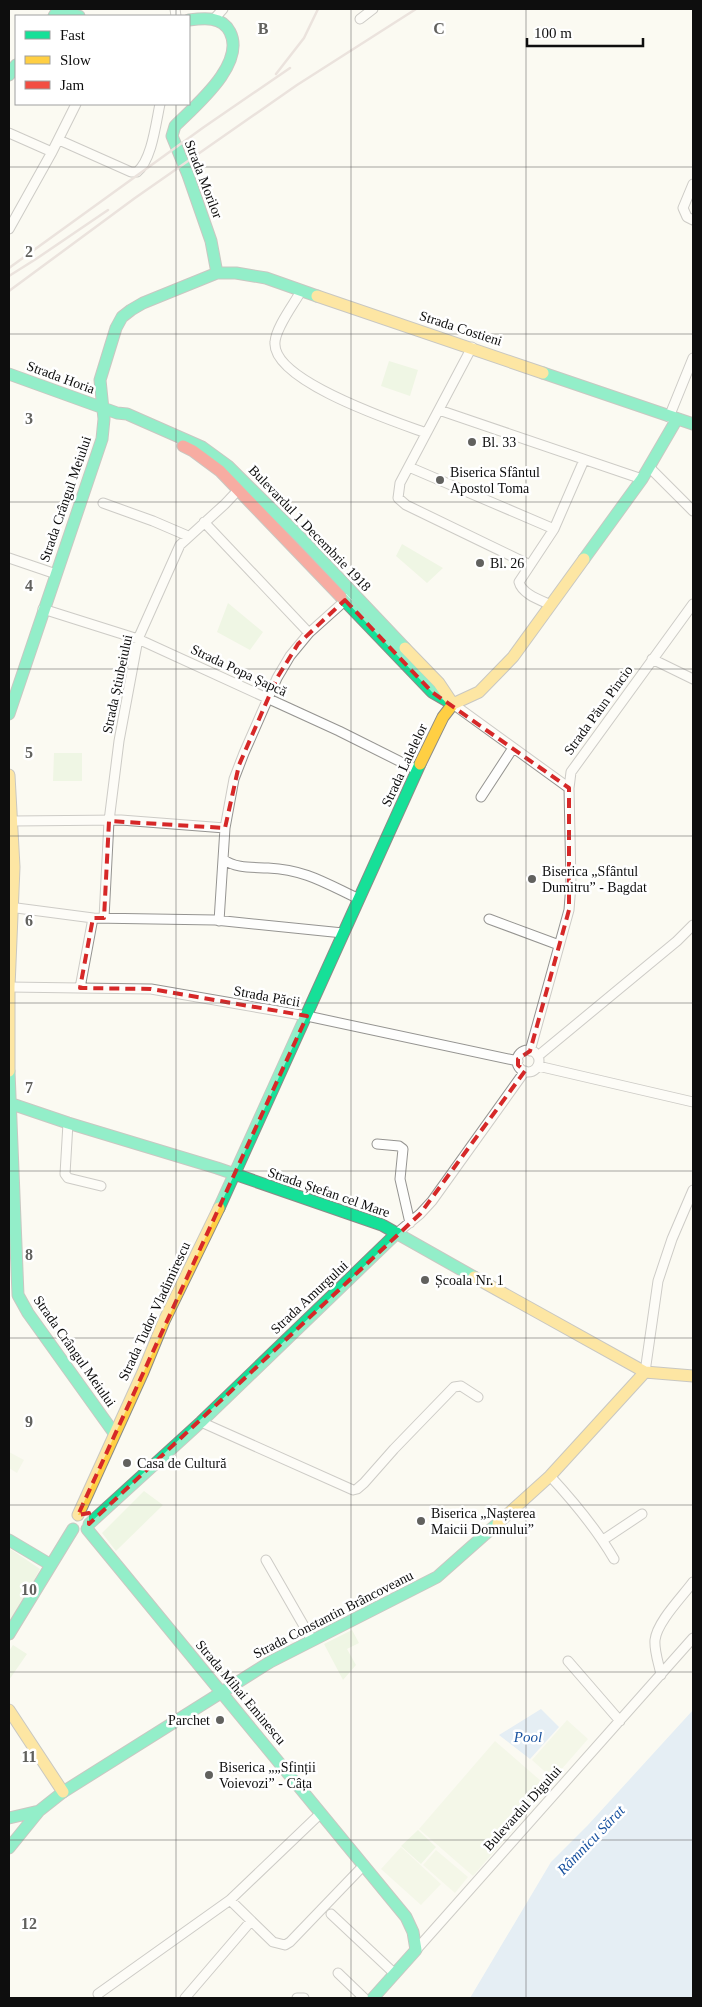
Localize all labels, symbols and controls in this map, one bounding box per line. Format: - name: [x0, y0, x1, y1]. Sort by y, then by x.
- legend: [15, 15, 190, 105]
- scale bar: [527, 15, 643, 47]
- text: B: [258, 20, 269, 37]
- text: C: [433, 20, 445, 37]
- text: 100 m: [534, 25, 572, 41]
- text: Fast: [60, 27, 86, 43]
- text: Slow: [60, 52, 91, 68]
- text: Jam: [60, 77, 84, 93]
- street label: Strada Morilor: [182, 138, 225, 221]
- text: 2: [25, 243, 33, 260]
- street label: Strada Costieni: [418, 308, 504, 349]
- street label: Strada Horia: [25, 358, 98, 397]
- text: 3: [25, 410, 33, 427]
- street label: Strada Crângul Meiului: [37, 434, 94, 564]
- place label: Bl. 33: [482, 435, 516, 450]
- marker: Bl. 33: [466, 436, 478, 448]
- street label: Bulevardul 1 Decembrie 1918: [246, 462, 374, 594]
- place label: Biserica Sfântul Apostol Toma: [450, 465, 540, 496]
- marker: Biserica Sfântul Apostol Toma: [434, 474, 446, 486]
- place label: Bl. 26: [490, 556, 524, 571]
- marker: Bl. 26: [474, 557, 486, 569]
- text: 4: [25, 577, 33, 594]
- street label: Strada Știubeiului: [100, 633, 136, 735]
- street label: Strada Popa Șapcă: [188, 642, 290, 701]
- street label: Strada Păun Pincio: [561, 663, 636, 758]
- street label: Strada Lalelelor: [379, 721, 430, 809]
- text: 5: [25, 744, 33, 761]
- place label: Biserica „Sfântul Dumitru” - Bagdat: [542, 864, 647, 895]
- marker: Biserica „Sfântul Dumitru” - Bagdat: [526, 873, 538, 885]
- text: 6: [25, 912, 33, 929]
- street label: Strada Păcii: [232, 983, 301, 1010]
- text: 7: [25, 1079, 33, 1096]
- street label: Strada Ștefan cel Mare: [266, 1165, 392, 1221]
- street label: Strada Tudor Vladimirescu: [116, 1239, 193, 1383]
- text: 8: [25, 1246, 33, 1263]
- street label: Strada Amurgului: [268, 1258, 351, 1337]
- place label: Școala Nr. 1: [435, 1273, 504, 1289]
- marker: Școala Nr. 1: [419, 1274, 431, 1286]
- street label: Strada Crângul Meiului: [31, 1293, 119, 1410]
- text: 9: [25, 1413, 33, 1430]
- place label: Casa de Cultură: [137, 1456, 227, 1471]
- marker: Casa de Cultură: [121, 1457, 133, 1469]
- place label: Biserica „Nașterea Maicii Domnului”: [431, 1506, 536, 1537]
- marker: Biserica „Nașterea Maicii Domnului”: [415, 1515, 427, 1527]
- street label: Strada Constantin Brâncoveanu: [251, 1568, 416, 1661]
- text: 10: [21, 1581, 37, 1598]
- street label: Strada Mihai Eminescu: [193, 1637, 289, 1747]
- place label: Parchet: [168, 1713, 210, 1728]
- marker: Parchet: [214, 1714, 226, 1726]
- water label: Pool: [513, 1729, 542, 1745]
- text: 11: [21, 1748, 37, 1765]
- place label: Biserica „„Sfinții Voievozi” - Câța: [219, 1760, 316, 1792]
- street label: Bulevardul Digului: [480, 1763, 564, 1854]
- marker: Biserica „„Sfinții Voievozi” - Câța: [203, 1769, 215, 1781]
- water label: Râmnicu Sărat: [553, 1802, 628, 1878]
- text: 12: [21, 1915, 37, 1932]

